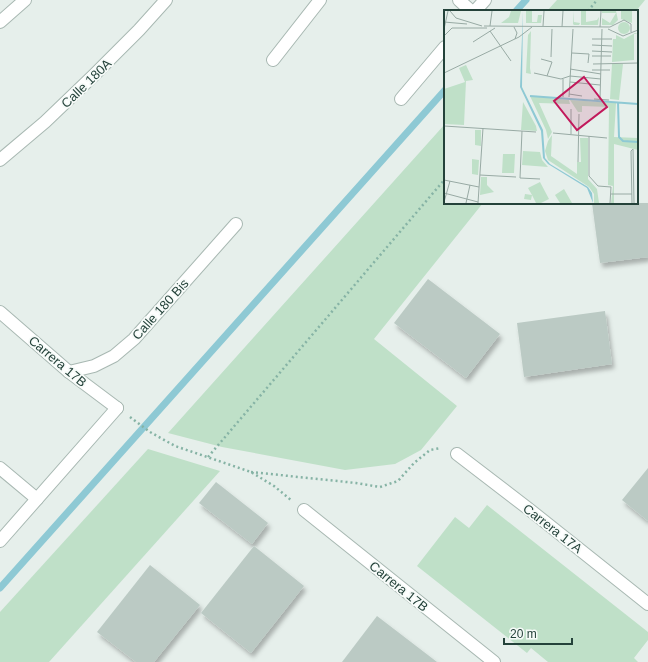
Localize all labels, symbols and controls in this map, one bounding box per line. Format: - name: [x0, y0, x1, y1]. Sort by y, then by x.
- inset map: [444, 10, 638, 204]
- street label: Calle 180A: [58, 56, 115, 111]
- street label: Calle 180 Bis: [129, 275, 192, 343]
- street label: Carrera 17B: [26, 333, 90, 390]
- street label: Carrera 17A: [520, 501, 585, 556]
- street label: Carrera 17B: [366, 558, 431, 614]
- scale bar: [504, 620, 572, 646]
- text: 20 m: [510, 627, 537, 641]

